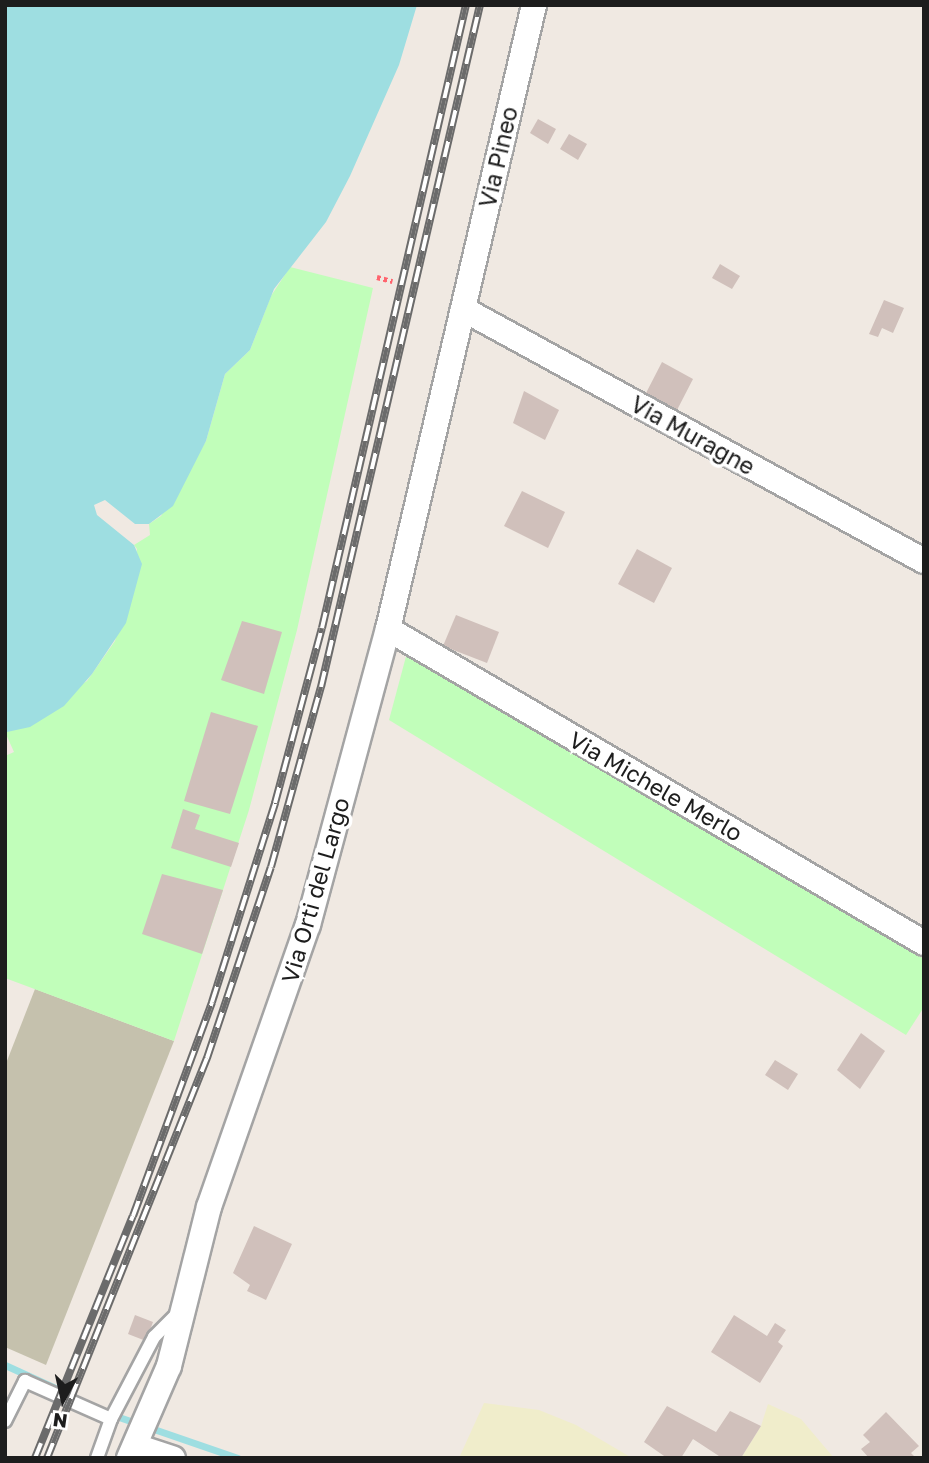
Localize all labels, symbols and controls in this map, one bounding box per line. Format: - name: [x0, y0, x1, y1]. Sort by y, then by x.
- street label: Via Pineo: [473, 104, 523, 210]
- street label: Via Muragne: [626, 390, 760, 480]
- street label: Via Michele Merlo: [564, 725, 748, 847]
- street label: Via Orti del Largo: [275, 794, 355, 986]
- north arrow: [28, 1365, 98, 1435]
- text: N: [51, 1409, 69, 1434]

